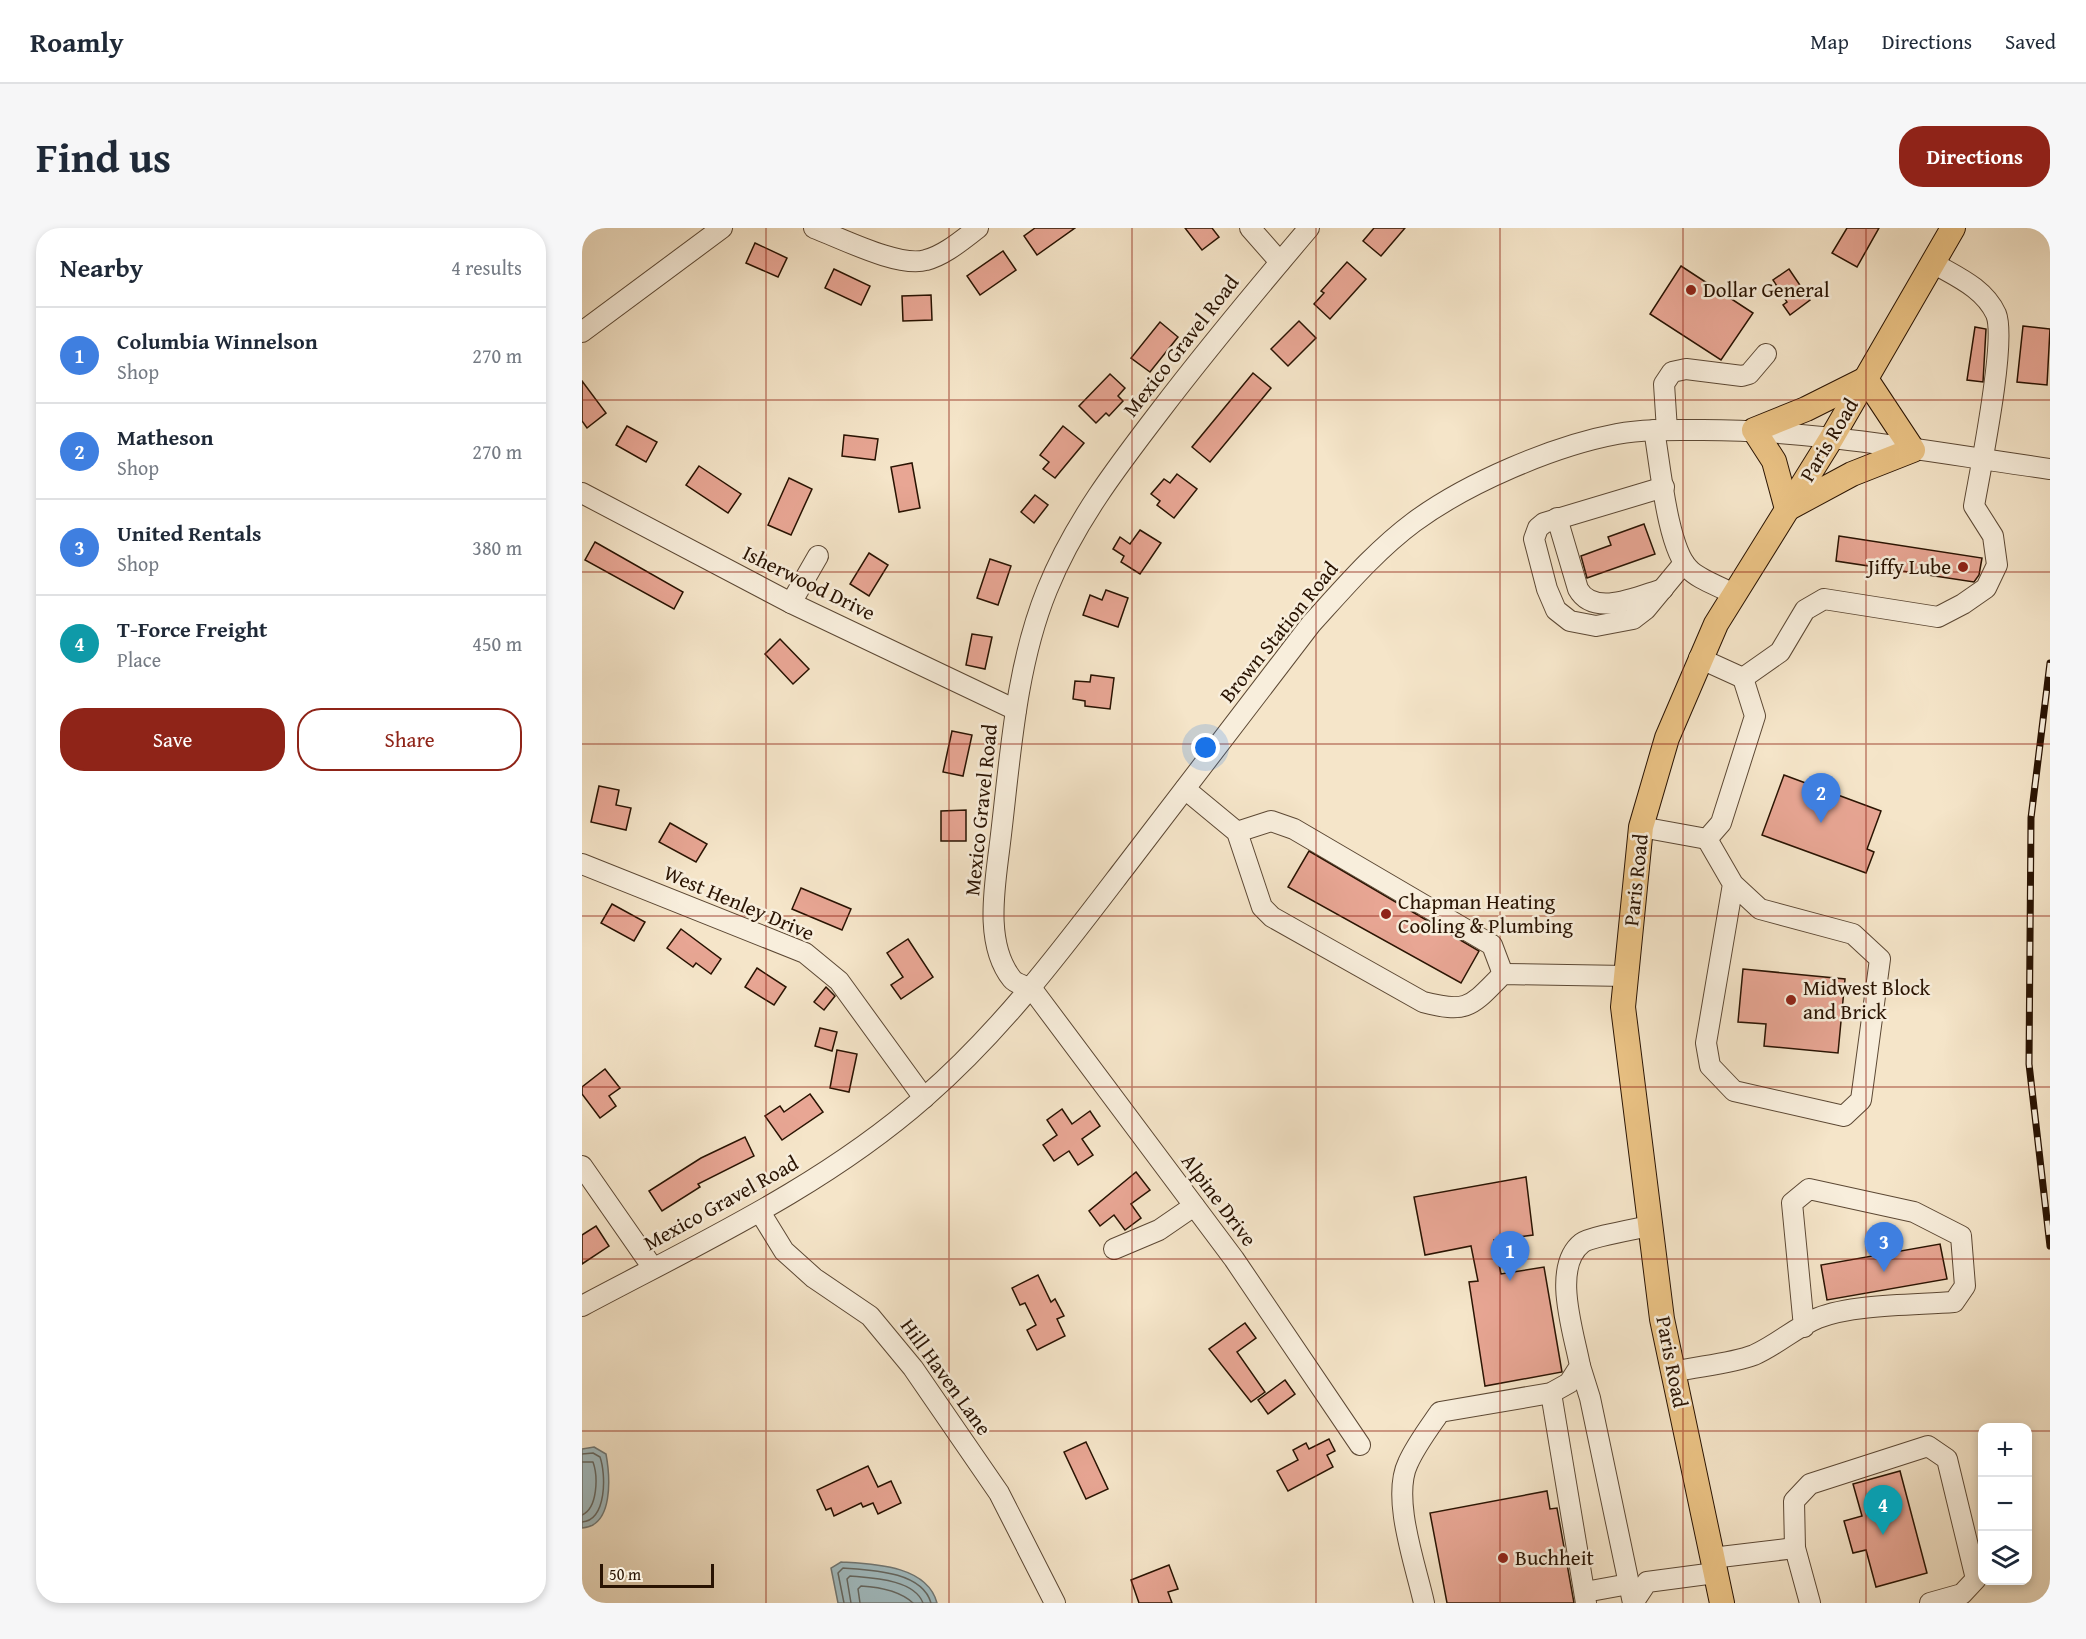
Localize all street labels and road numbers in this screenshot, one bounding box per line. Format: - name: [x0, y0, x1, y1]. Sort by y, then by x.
- street label: Mexico Gravel Road: [1115, 267, 1246, 423]
- street label: Paris Road: [1791, 391, 1866, 487]
- street label: Isherwood Drive: [738, 537, 881, 628]
- street label: Brown Station Road: [1212, 554, 1346, 709]
- street label: Mexico Gravel Road: [956, 722, 1005, 897]
- street label: Paris Road: [1615, 831, 1656, 928]
- street label: West Henley Drive: [659, 857, 819, 948]
- street label: Mexico Gravel Road: [638, 1147, 804, 1258]
- street label: Alpine Drive: [1174, 1147, 1265, 1253]
- street label: Hill Haven Lane: [893, 1312, 1000, 1442]
- street label: Paris Road: [1648, 1313, 1697, 1411]

